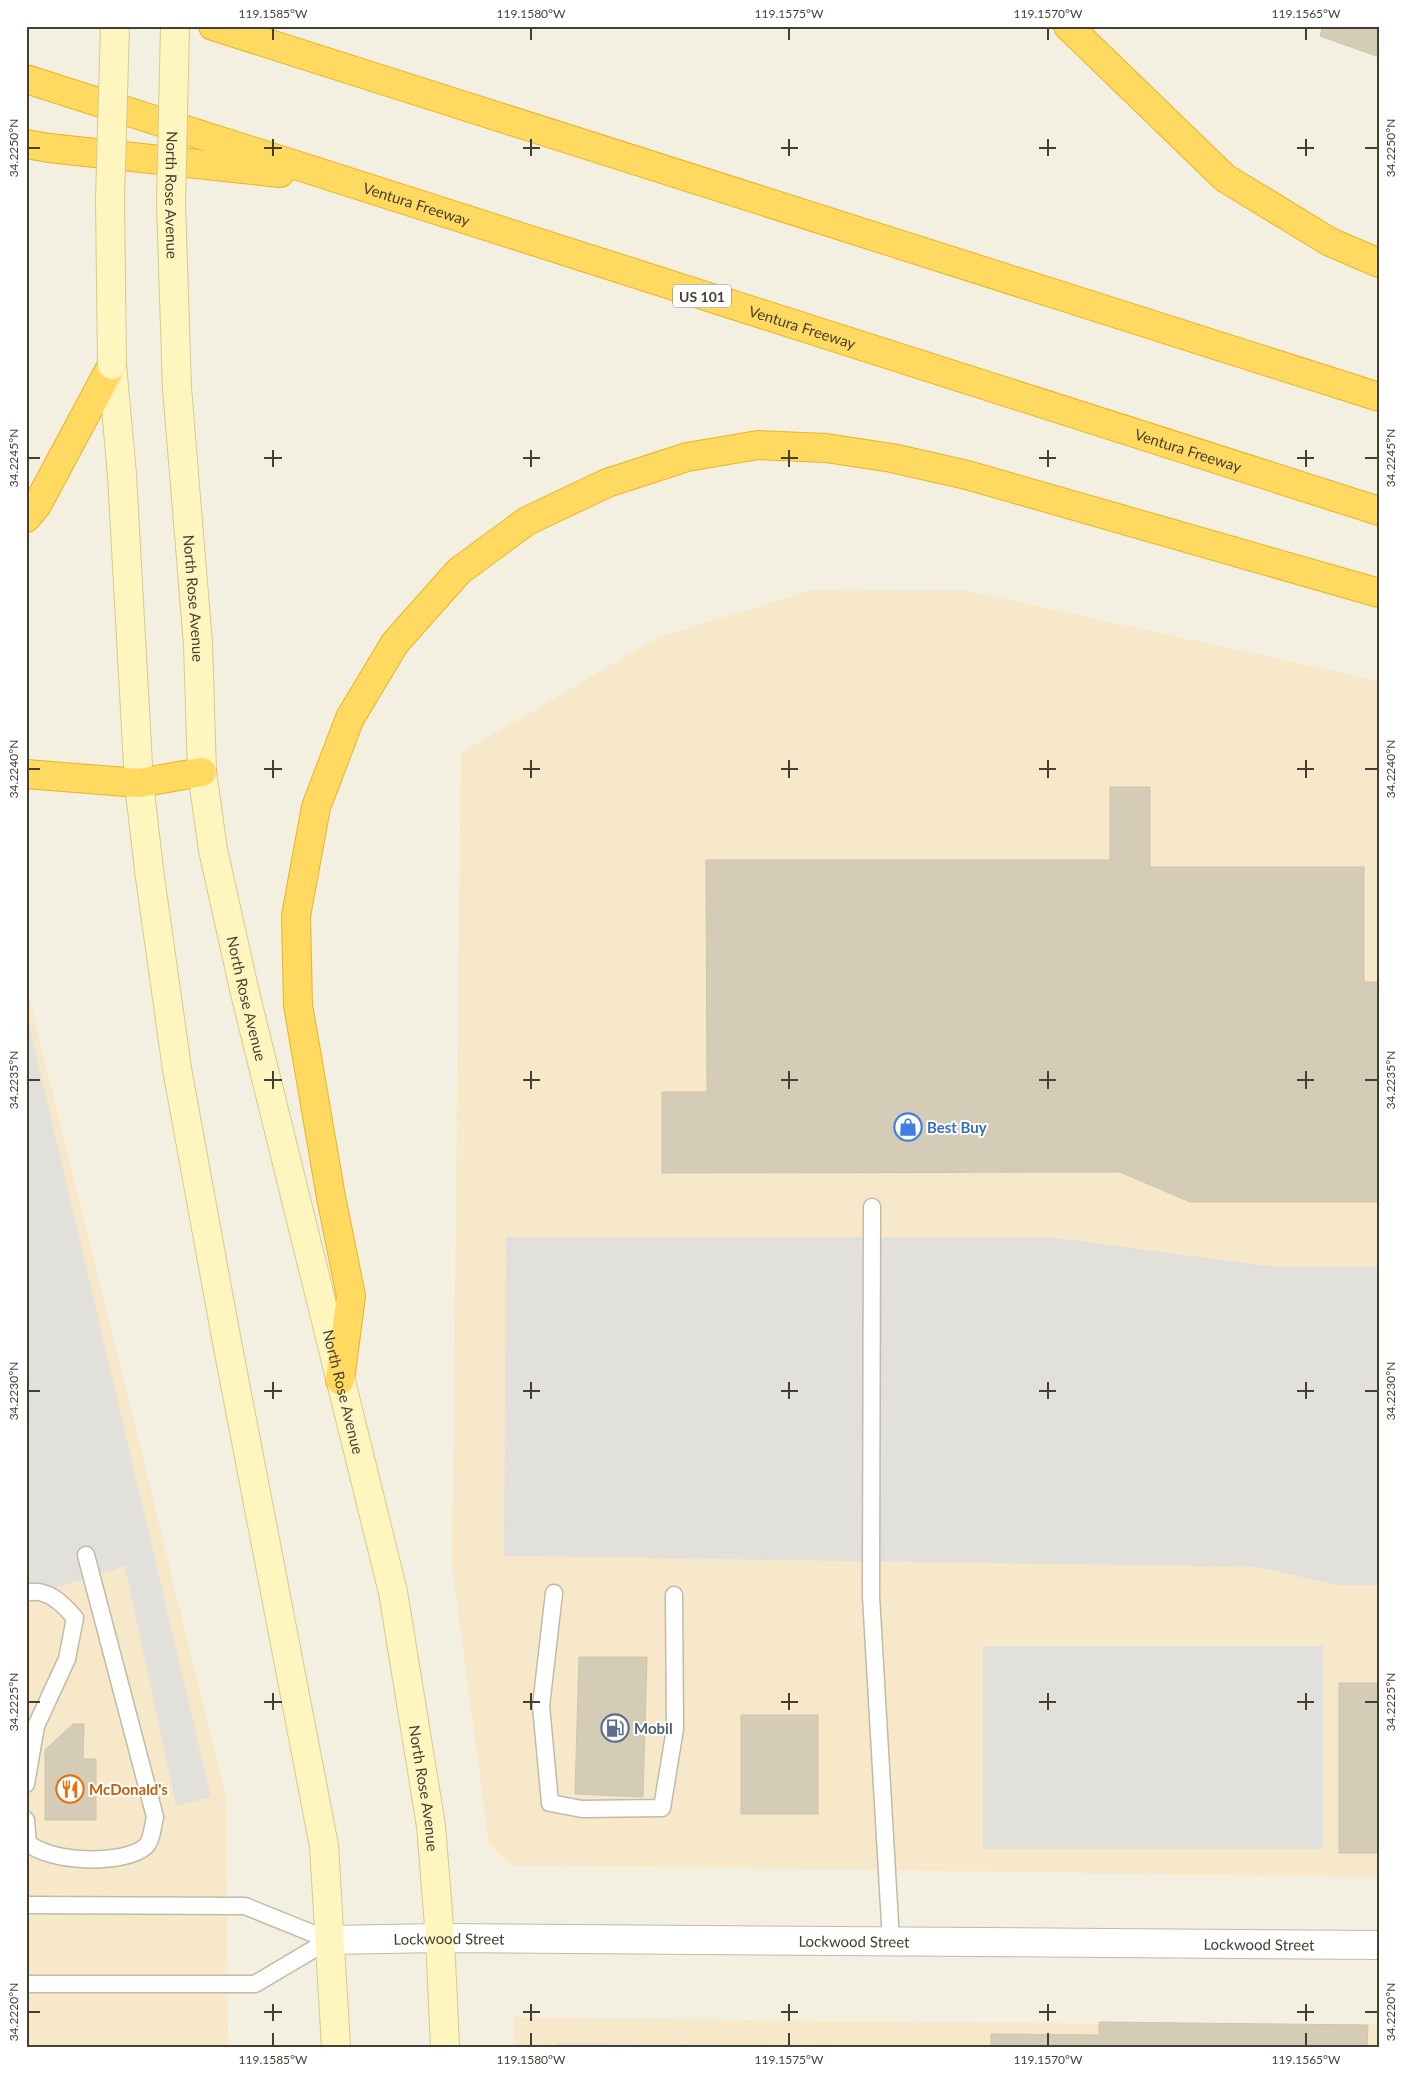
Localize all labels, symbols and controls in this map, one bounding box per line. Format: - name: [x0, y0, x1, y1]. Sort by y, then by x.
- text: 119.1585°W: [239, 6, 308, 21]
- text: 119.1580°W: [497, 6, 566, 21]
- text: 119.1575°W: [755, 6, 824, 21]
- text: 119.1570°W: [1014, 6, 1083, 21]
- text: 119.1565°W: [1272, 6, 1341, 21]
- text: 34.2250°N: [6, 119, 21, 177]
- text: 34.2250°N: [1383, 119, 1398, 177]
- street label: North Rose Avenue: [162, 131, 182, 259]
- street label: Ventura Freeway: [361, 178, 473, 229]
- road number: US 101: [673, 284, 731, 308]
- street label: Ventura Freeway: [747, 301, 858, 352]
- street label: Ventura Freeway: [1133, 425, 1244, 476]
- text: 34.2245°N: [6, 429, 21, 487]
- text: 34.2245°N: [1383, 429, 1398, 487]
- street label: North Rose Avenue: [180, 534, 208, 662]
- text: 34.2240°N: [6, 740, 21, 798]
- text: 34.2240°N: [1383, 740, 1398, 798]
- street label: North Rose Avenue: [224, 934, 270, 1063]
- text: 34.2235°N: [6, 1051, 21, 1109]
- text: 34.2235°N: [1383, 1051, 1398, 1109]
- shop icon: Best Buy: [893, 1112, 923, 1142]
- place label: Best Buy: [927, 1118, 987, 1136]
- street label: North Rose Avenue: [319, 1328, 368, 1456]
- text: 34.2230°N: [6, 1362, 21, 1420]
- text: 34.2230°N: [1383, 1362, 1398, 1420]
- text: 34.2225°N: [6, 1673, 21, 1731]
- text: 34.2225°N: [1383, 1673, 1398, 1731]
- fuel station icon: Mobil: [600, 1713, 630, 1743]
- place label: Mobil: [634, 1719, 673, 1737]
- street label: North Rose Avenue: [406, 1724, 442, 1852]
- restaurant icon: McDonald's: [55, 1774, 85, 1804]
- place label: McDonald's: [89, 1780, 168, 1798]
- street label: Lockwood Street: [393, 1929, 505, 1948]
- street label: Lockwood Street: [798, 1932, 910, 1951]
- street label: Lockwood Street: [1203, 1935, 1315, 1954]
- text: 34.2220°N: [6, 1983, 21, 2041]
- text: 34.2220°N: [1383, 1983, 1398, 2041]
- text: 119.1585°W: [239, 2052, 308, 2067]
- text: 119.1580°W: [497, 2052, 566, 2067]
- text: 119.1575°W: [755, 2052, 824, 2067]
- text: 119.1570°W: [1014, 2052, 1083, 2067]
- text: 119.1565°W: [1272, 2052, 1341, 2067]

